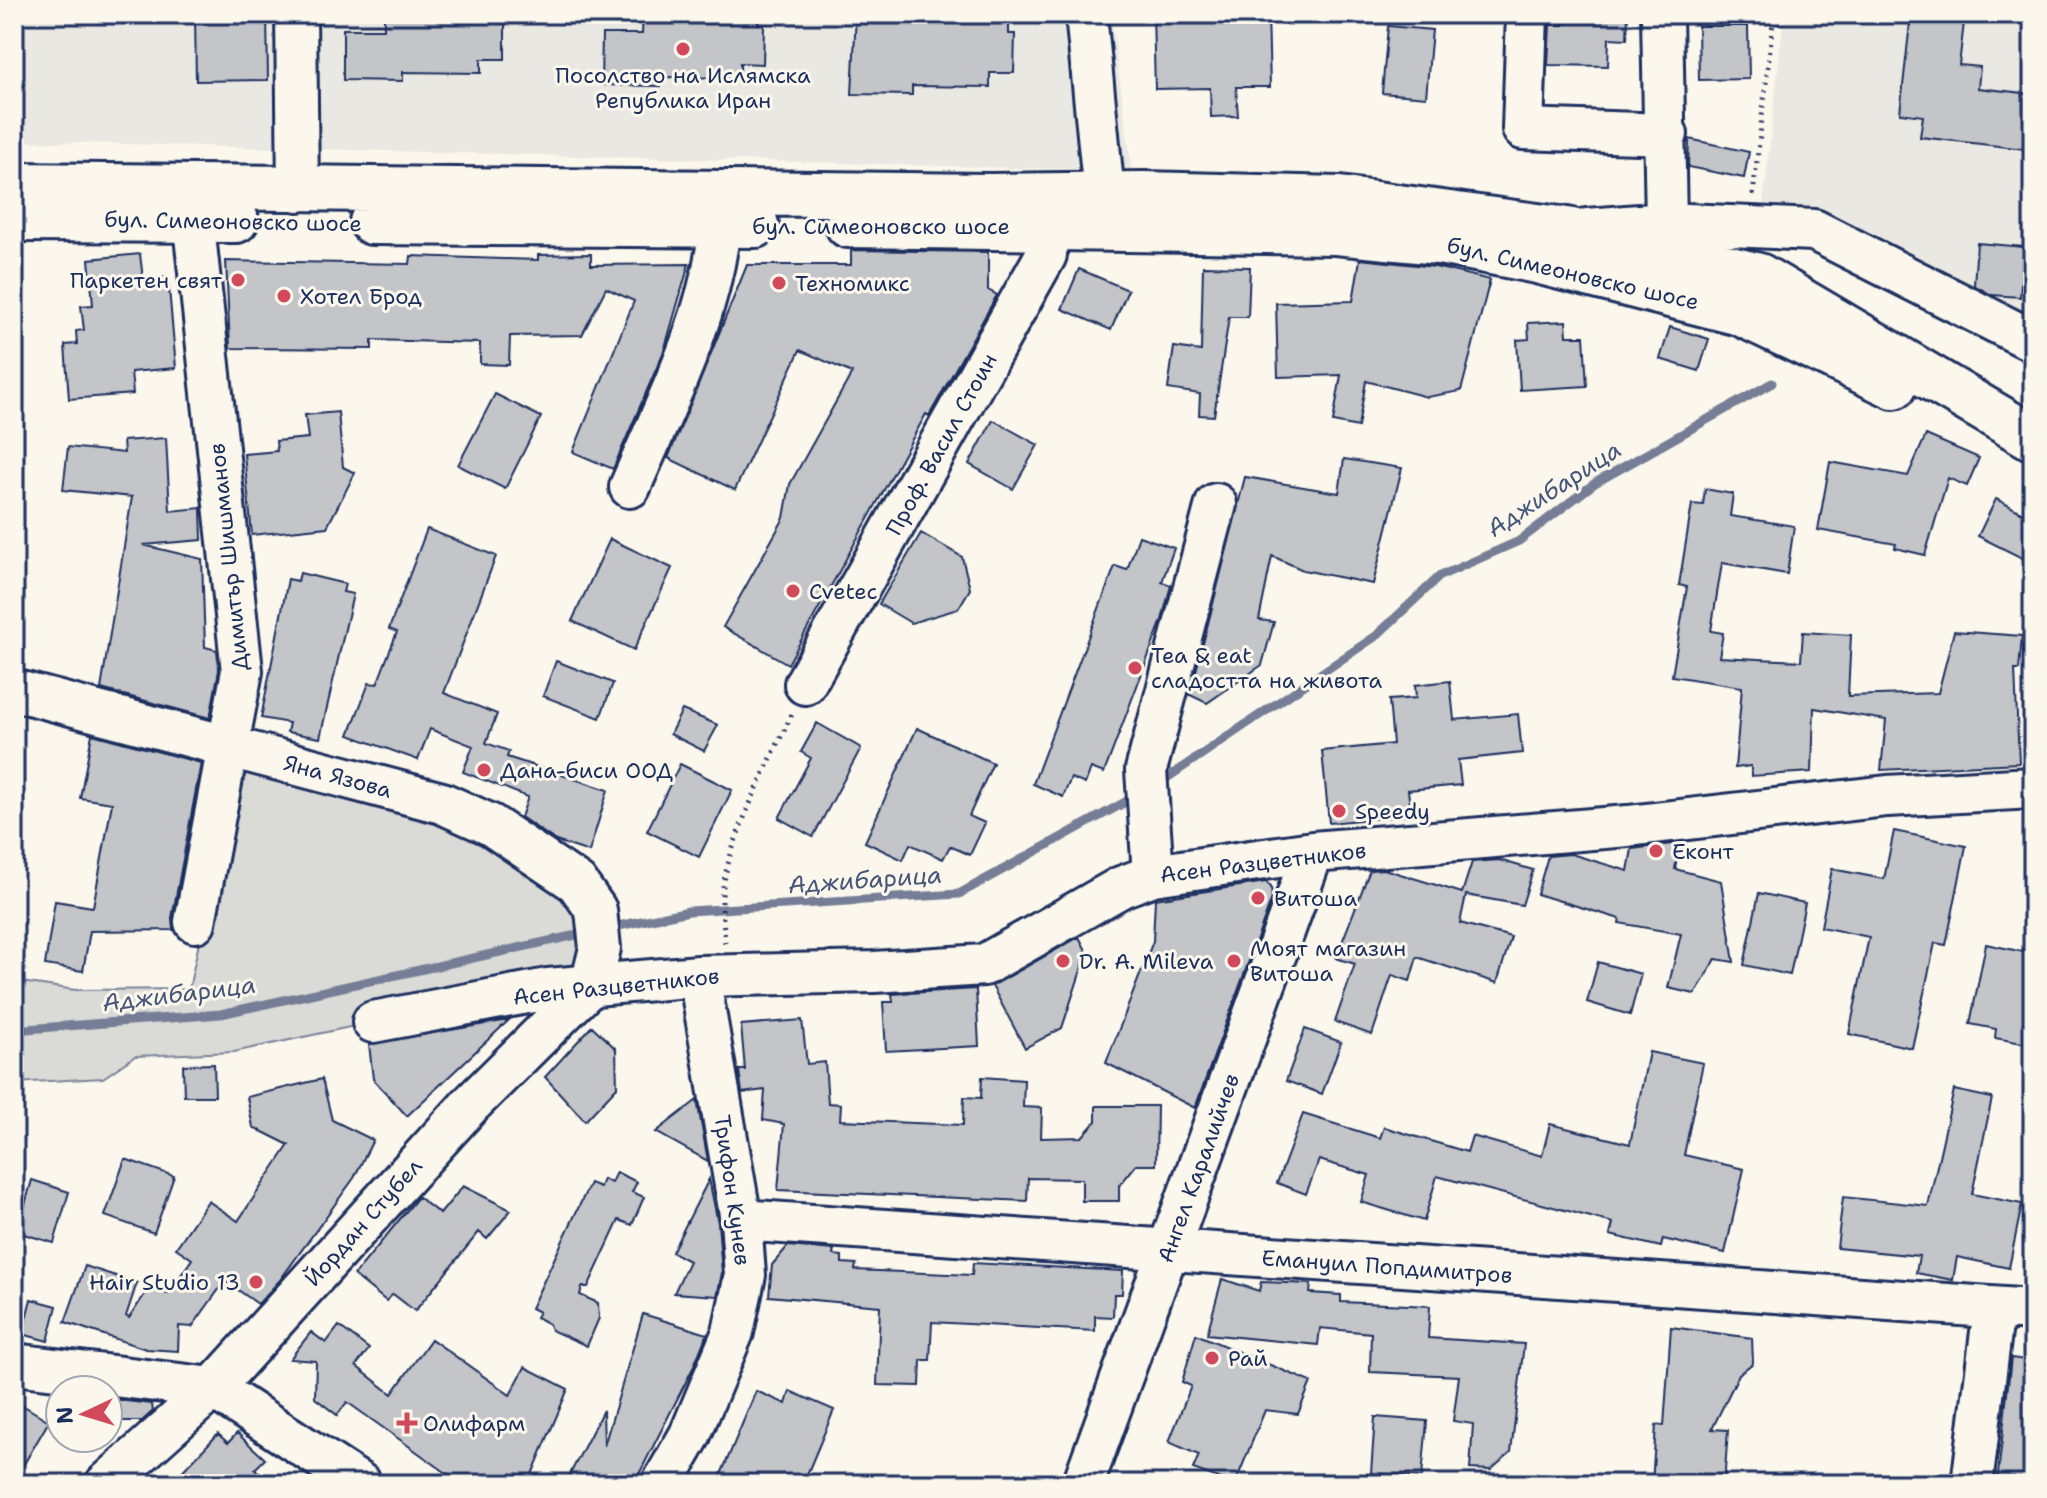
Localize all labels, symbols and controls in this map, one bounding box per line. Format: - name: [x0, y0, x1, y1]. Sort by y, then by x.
- marker: Посолство на Ислямска Република Иран: [674, 40, 692, 58]
- place label: Посолство на Ислямска Република Иран: [555, 61, 811, 115]
- street label: бул. Симеоновско шосе: [104, 205, 362, 238]
- street label: бул. Симеоновско шосе: [752, 212, 1010, 241]
- street label: бул. Симеоновско шосе: [1444, 230, 1702, 317]
- place label: Паркетен свят: [70, 266, 223, 295]
- place label: Техномикс: [795, 269, 910, 298]
- marker: Паркетен свят: [229, 271, 247, 289]
- marker: Техномикс: [770, 274, 788, 292]
- place label: Хотел Брод: [300, 282, 422, 311]
- marker: Хотел Брод: [275, 287, 293, 305]
- street label: Проф. Васил Стоин: [879, 348, 1004, 541]
- water label: Аджибарица: [1481, 434, 1627, 544]
- street label: Димитър Шишманов: [202, 442, 255, 672]
- place label: Cvetec: [809, 577, 878, 606]
- marker: Cvetec: [784, 582, 802, 600]
- place label: Tea & eat сладостта на живота: [1151, 641, 1382, 695]
- marker: Tea & eat сладостта на живота: [1126, 659, 1144, 677]
- street label: Яна Язова: [281, 748, 395, 805]
- place label: Дана-биси ООД: [500, 756, 673, 785]
- marker: Дана-биси ООД: [475, 761, 493, 779]
- place label: Speedy: [1355, 797, 1430, 826]
- marker: Speedy: [1330, 802, 1348, 820]
- street label: Асен Разцветников: [1158, 835, 1368, 890]
- place label: Еконт: [1672, 837, 1735, 866]
- marker: Еконт: [1647, 842, 1665, 860]
- water label: Аджибарица: [787, 859, 943, 901]
- place label: Витоша: [1274, 884, 1357, 913]
- marker: Витоша: [1249, 889, 1267, 907]
- place label: Моят магазин Витоша: [1250, 934, 1406, 988]
- place label: Dr. A. Mileva: [1079, 947, 1214, 976]
- marker: Dr. A. Mileva: [1054, 952, 1072, 970]
- marker: Моят магазин Витоша: [1225, 952, 1243, 970]
- street label: Асен Разцветников: [511, 961, 721, 1012]
- water label: Аджибарица: [101, 969, 257, 1019]
- street label: Ангел Каралийчев: [1151, 1070, 1246, 1267]
- street label: Трифон Кунев: [708, 1113, 757, 1267]
- street label: Йордан Стубел: [298, 1152, 429, 1292]
- street label: Емануил Попдимитров: [1261, 1243, 1513, 1290]
- place label: Hair Studio 13: [89, 1268, 240, 1297]
- marker: Hair Studio 13: [247, 1273, 265, 1291]
- place label: Рай: [1228, 1344, 1268, 1373]
- marker: Рай: [1203, 1349, 1221, 1367]
- north arrow: [44, 1374, 124, 1454]
- text: N: [49, 1406, 80, 1425]
- place label: Олифарм: [423, 1409, 525, 1438]
- marker: Олифарм: [398, 1414, 416, 1432]

